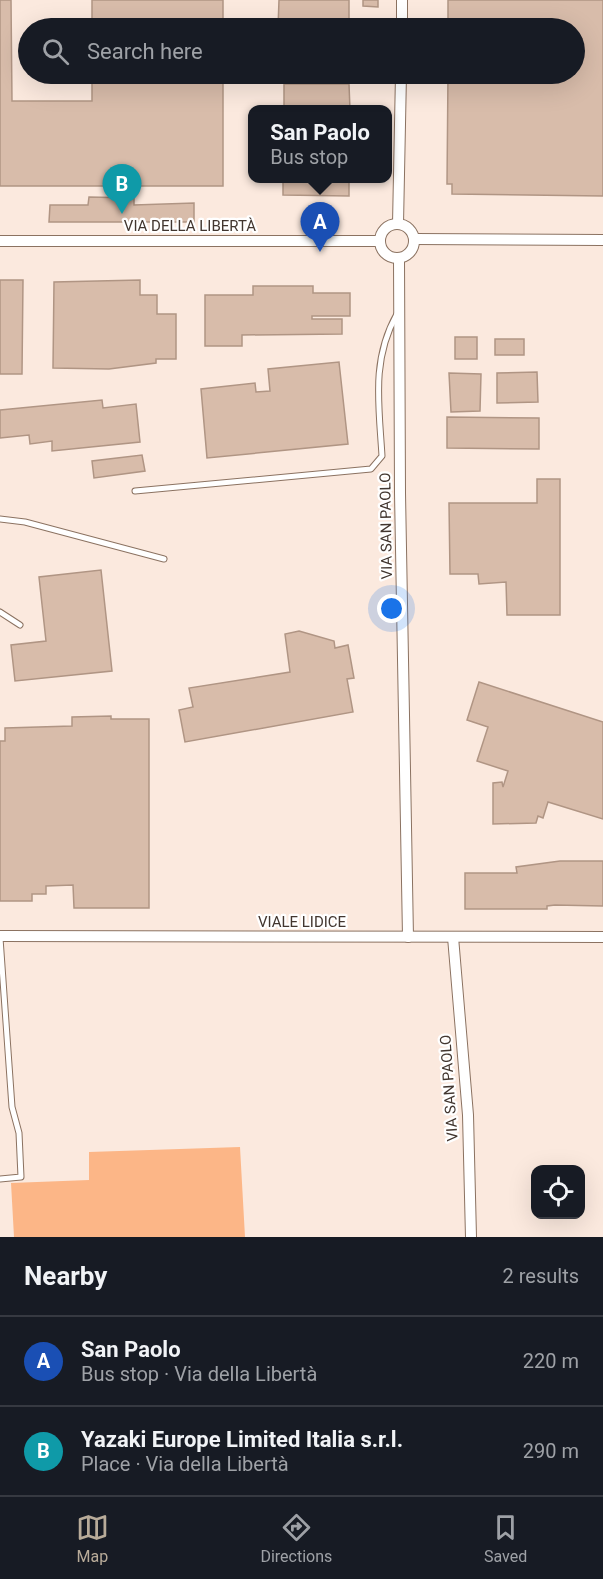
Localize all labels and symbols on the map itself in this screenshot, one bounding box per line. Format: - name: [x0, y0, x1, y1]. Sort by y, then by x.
- pin: B: [102, 164, 142, 214]
- pin: A: [300, 202, 340, 252]
- street label: VIA DELLA LIBERTÀ: [124, 217, 256, 235]
- street label: VIA SAN PAOLO: [376, 472, 396, 580]
- your location: [377, 594, 406, 623]
- street label: VIALE LIDICE: [258, 913, 347, 931]
- street label: VIA SAN PAOLO: [436, 1034, 462, 1142]

